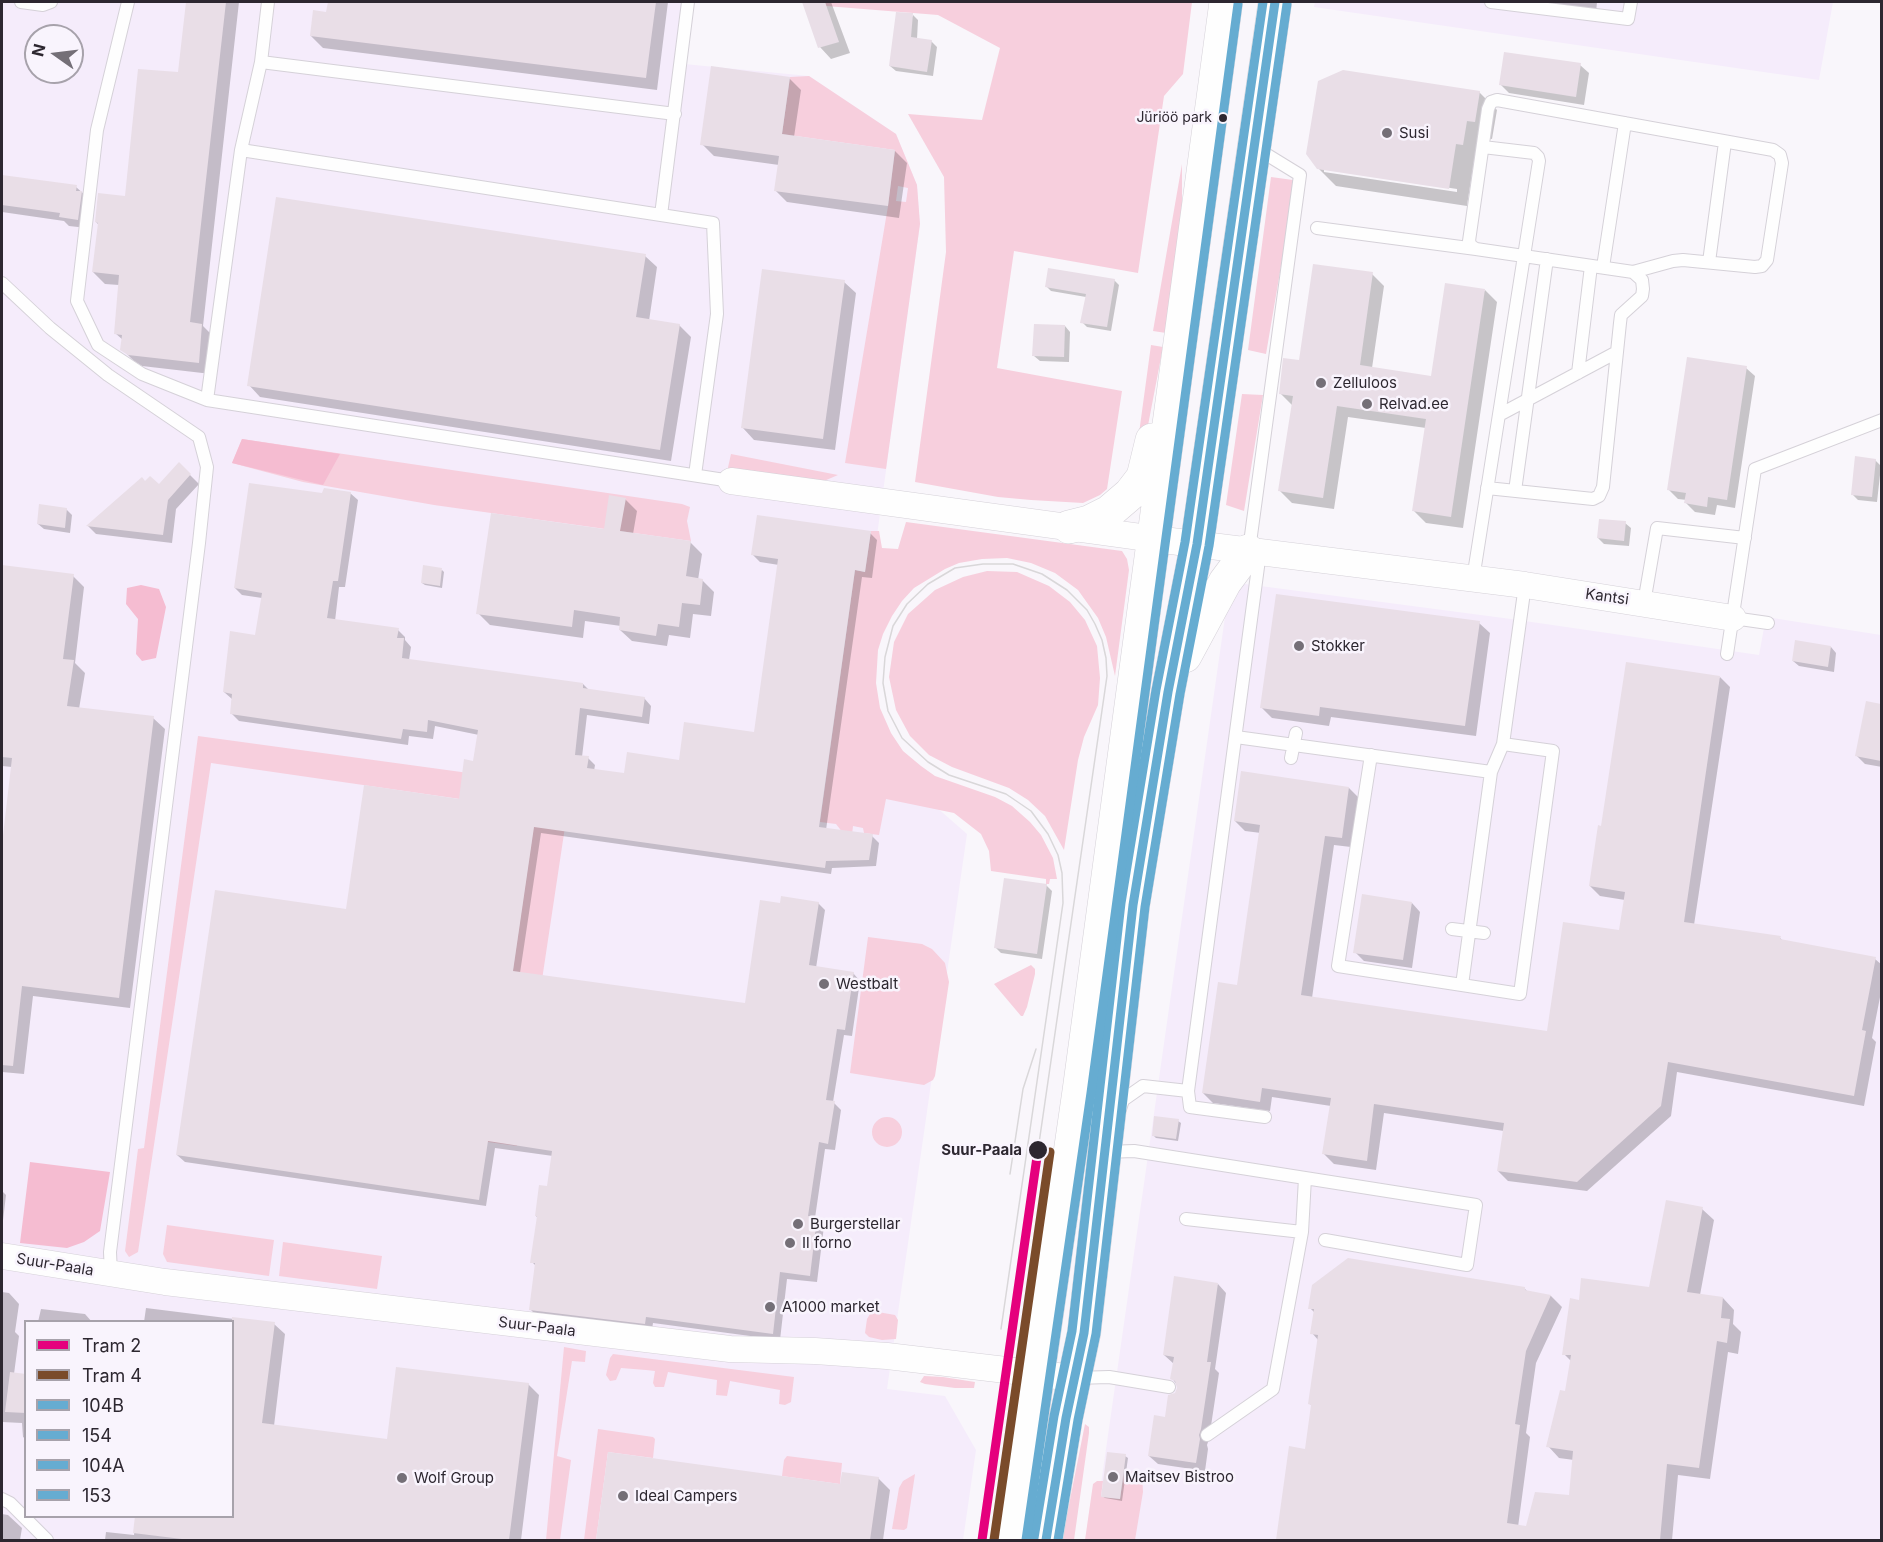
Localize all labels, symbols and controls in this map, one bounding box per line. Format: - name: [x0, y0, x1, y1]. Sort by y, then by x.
- north arrow: [24, 24, 84, 84]
- text: N: [27, 42, 50, 58]
- place label: Jüriöö park: [1136, 110, 1212, 126]
- marker: Jüriöö park: [1217, 112, 1229, 124]
- place label: Susi: [1399, 124, 1429, 142]
- marker: Susi: [1380, 126, 1394, 140]
- place label: Zelluloos: [1333, 374, 1397, 392]
- marker: Zelluloos: [1314, 376, 1328, 390]
- place label: Relvad.ee: [1379, 395, 1449, 413]
- marker: Relvad.ee: [1360, 397, 1374, 411]
- street label: Kantsi: [1584, 585, 1630, 609]
- place label: Stokker: [1311, 637, 1365, 655]
- marker: Stokker: [1292, 639, 1306, 653]
- place label: Westbalt: [836, 975, 898, 993]
- marker: Westbalt: [817, 977, 831, 991]
- marker: Suur-Paala: [1027, 1139, 1049, 1161]
- place label: Suur-Paala: [941, 1141, 1022, 1159]
- place label: Burgerstellar: [810, 1215, 900, 1233]
- marker: Burgerstellar: [791, 1217, 805, 1231]
- place label: Il forno: [802, 1234, 852, 1252]
- marker: Il forno: [783, 1236, 797, 1250]
- street label: Suur-Paala: [15, 1250, 95, 1280]
- place label: A1000 market: [782, 1298, 880, 1316]
- marker: A1000 market: [763, 1300, 777, 1314]
- street label: Suur-Paala: [497, 1313, 577, 1341]
- legend: [24, 1320, 234, 1518]
- text: Tram 2: [82, 1335, 141, 1356]
- text: Tram 4: [82, 1365, 142, 1386]
- text: 104B: [82, 1395, 124, 1416]
- text: 154: [82, 1425, 112, 1446]
- text: 104A: [82, 1455, 125, 1476]
- place label: Maitsev Bistroo: [1125, 1468, 1234, 1486]
- place label: Wolf Group: [414, 1469, 494, 1487]
- marker: Maitsev Bistroo: [1106, 1470, 1120, 1484]
- marker: Wolf Group: [395, 1471, 409, 1485]
- text: 153: [82, 1485, 111, 1506]
- place label: Ideal Campers: [635, 1487, 737, 1505]
- marker: Ideal Campers: [616, 1489, 630, 1503]

